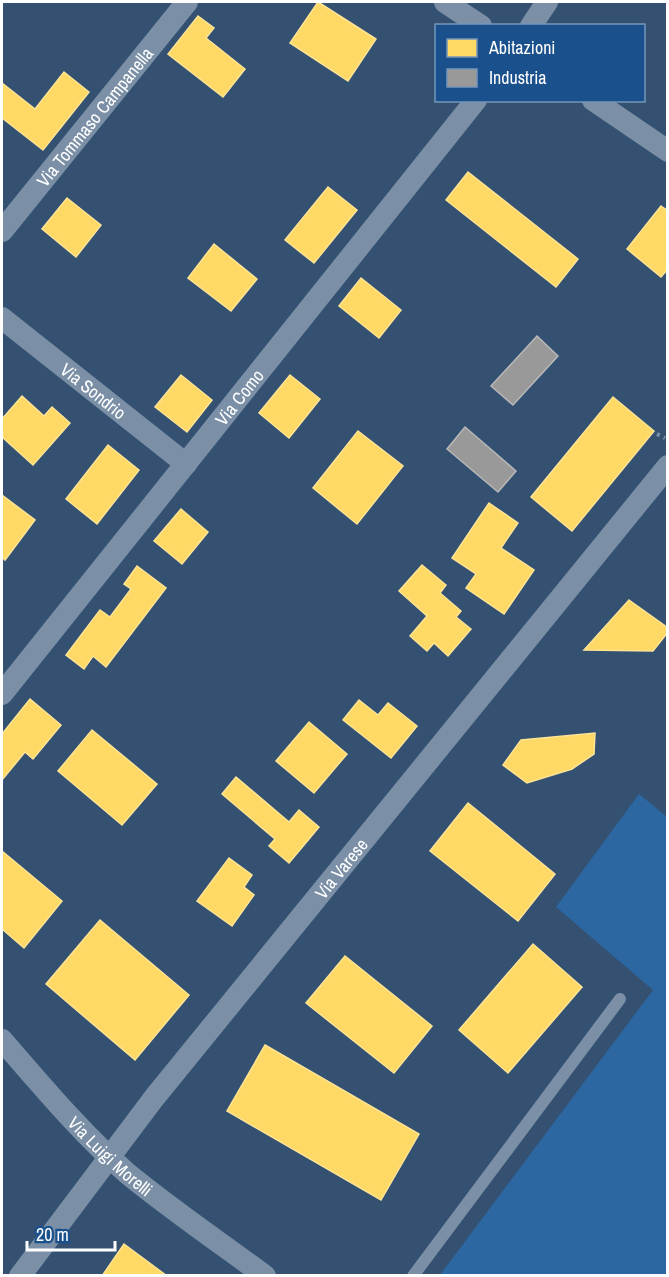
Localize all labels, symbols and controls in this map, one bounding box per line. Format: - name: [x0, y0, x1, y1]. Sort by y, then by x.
- legend: [435, 24, 645, 102]
- text: Abitazioni: [488, 35, 555, 60]
- street label: Via Tommaso Campanella: [30, 42, 158, 192]
- text: Industria: [489, 65, 546, 90]
- street label: Via Sondrio: [55, 357, 132, 425]
- street label: Via Como: [209, 364, 269, 430]
- street label: Via Varese: [309, 832, 373, 904]
- street label: Via Luigi Morelli: [63, 1110, 158, 1202]
- scale bar: [27, 1214, 116, 1252]
- text: 20 m: [36, 1222, 69, 1247]

